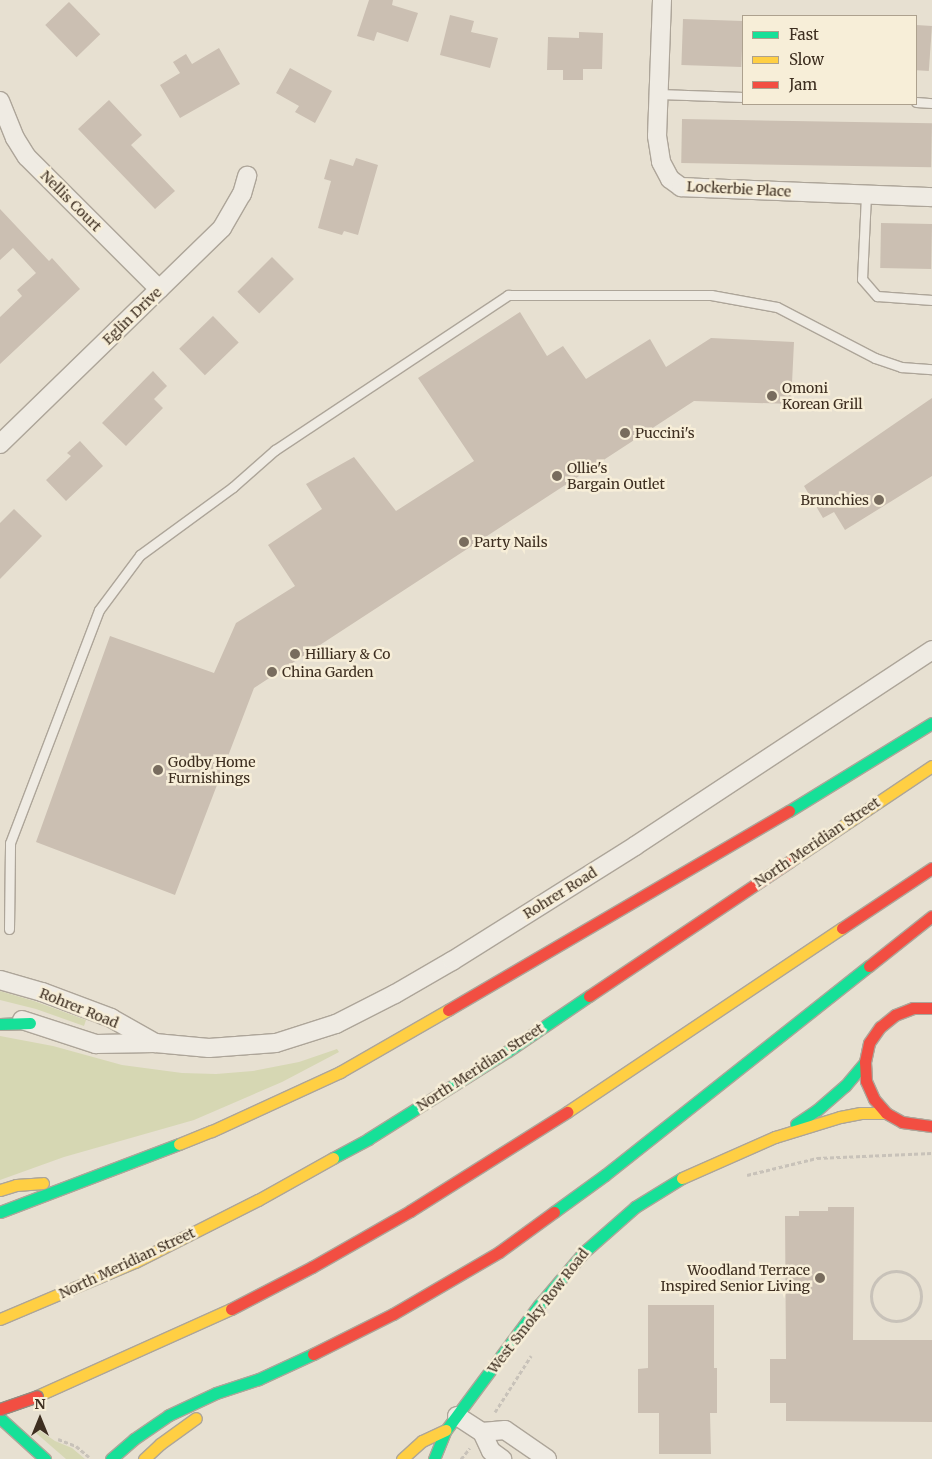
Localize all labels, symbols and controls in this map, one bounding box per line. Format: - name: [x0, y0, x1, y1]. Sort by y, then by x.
- legend: [742, 15, 917, 105]
- text: Fast: [789, 25, 819, 44]
- text: Slow: [789, 50, 824, 69]
- text: Jam: [789, 75, 817, 94]
- street label: Nellis Court: [37, 167, 105, 235]
- street label: Lockerbie Place: [686, 178, 792, 200]
- street label: Eglin Drive: [99, 284, 165, 348]
- place label: Omoni Korean Grill: [782, 380, 863, 412]
- marker: Omoni Korean Grill: [766, 390, 778, 402]
- place label: Puccini's: [635, 425, 695, 441]
- marker: Puccini's: [619, 427, 631, 439]
- place label: Ollie's Bargain Outlet: [567, 460, 665, 492]
- marker: Ollie's Bargain Outlet: [551, 470, 563, 482]
- place label: Brunchies: [800, 492, 869, 508]
- marker: Brunchies: [873, 494, 885, 506]
- place label: Party Nails: [474, 534, 548, 550]
- marker: Party Nails: [458, 536, 470, 548]
- place label: Hilliary & Co: [305, 646, 390, 662]
- marker: Hilliary & Co: [289, 648, 301, 660]
- place label: China Garden: [282, 664, 374, 680]
- marker: China Garden: [266, 666, 278, 678]
- place label: Godby Home Furnishings: [168, 754, 256, 786]
- marker: Godby Home Furnishings: [152, 764, 164, 776]
- street label: North Meridian Street: [751, 794, 883, 890]
- street label: Rohrer Road: [520, 864, 600, 922]
- street label: Rohrer Road: [37, 985, 121, 1031]
- street label: North Meridian Street: [413, 1020, 547, 1114]
- street label: North Meridian Street: [56, 1224, 198, 1302]
- street label: West Smoky Row Road: [484, 1245, 592, 1377]
- place label: Woodland Terrace Inspired Senior Living: [660, 1262, 810, 1294]
- marker: Woodland Terrace Inspired Senior Living: [814, 1272, 826, 1284]
- north arrow: [15, 1394, 65, 1444]
- text: N: [34, 1395, 46, 1413]

